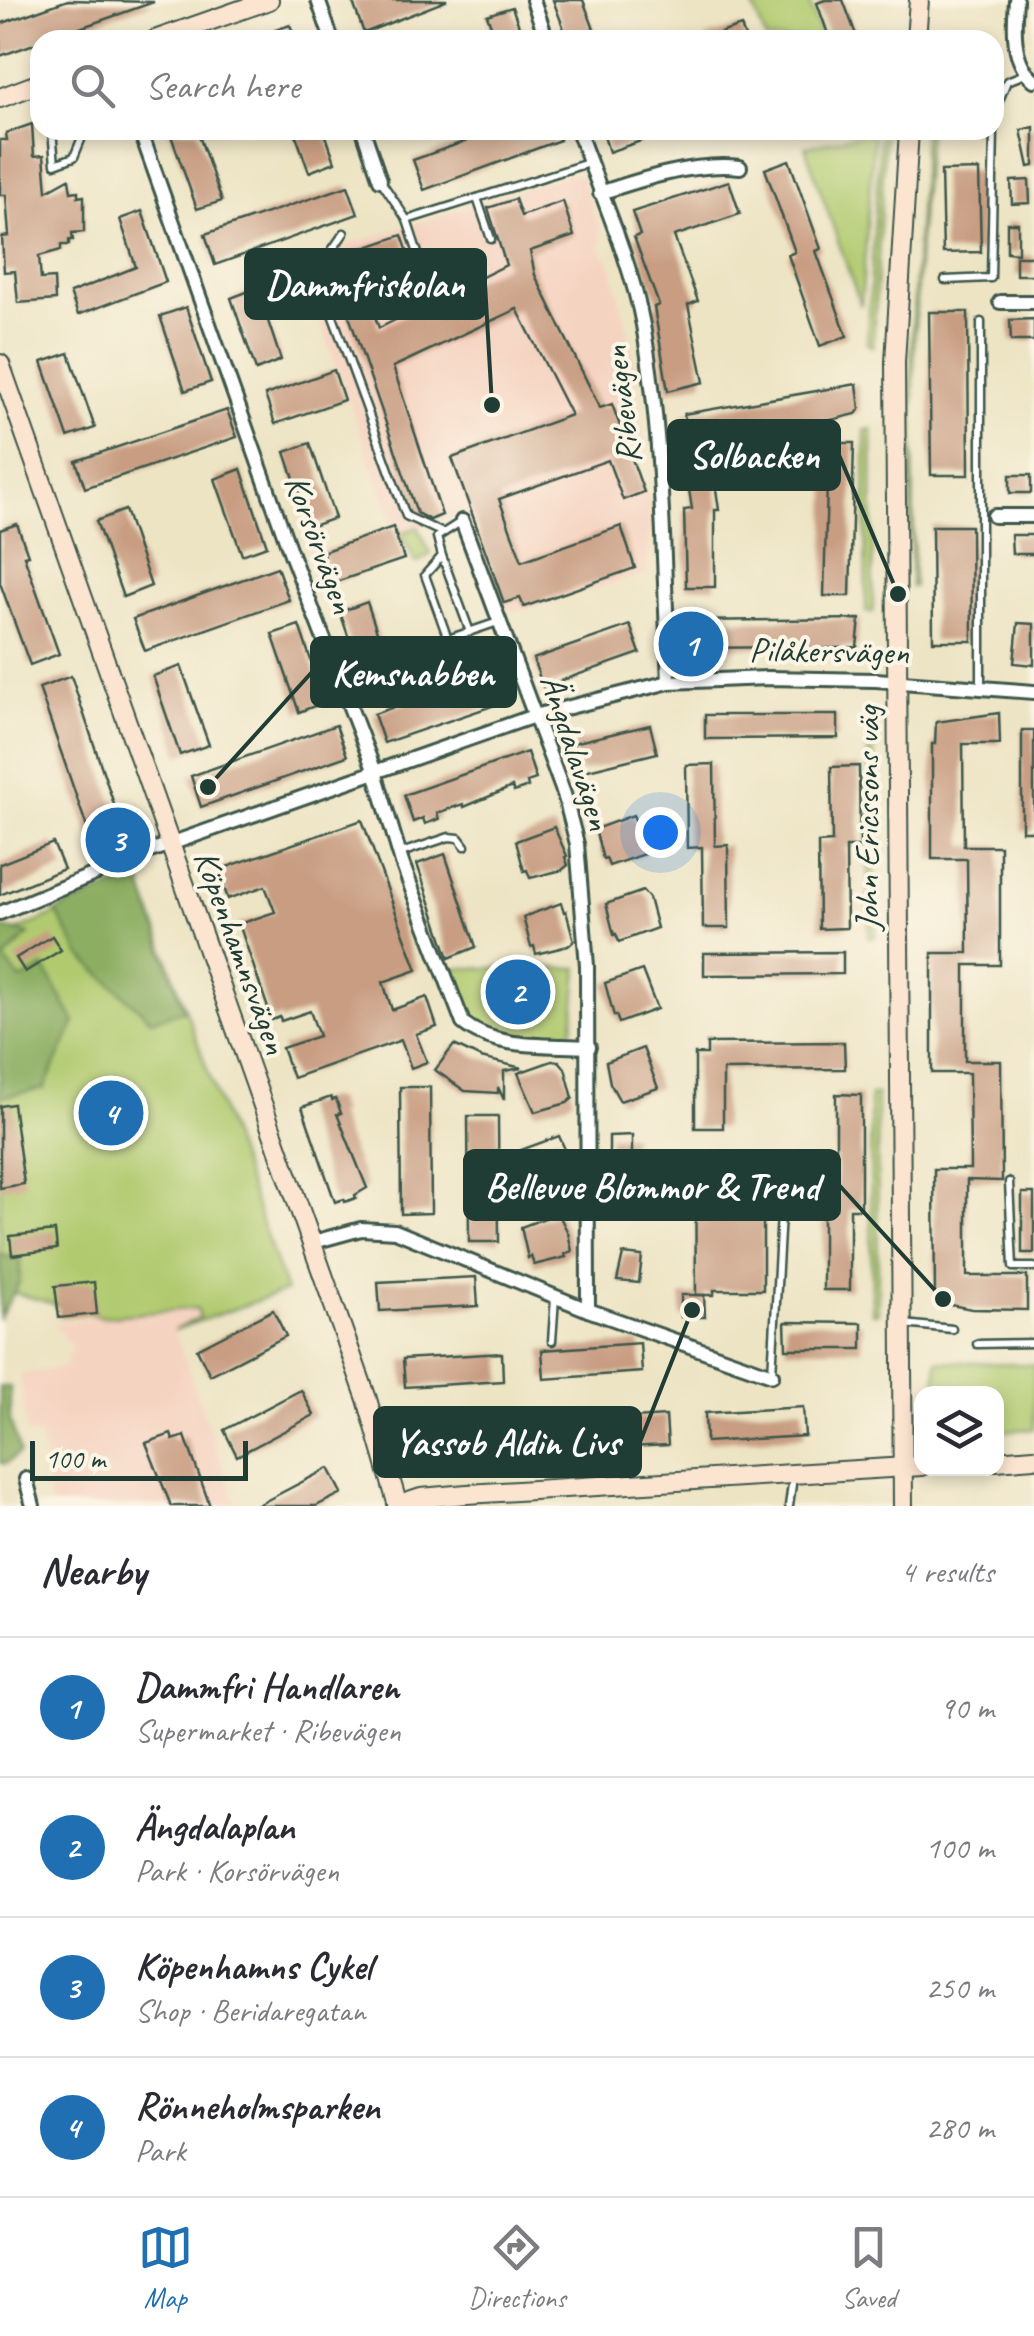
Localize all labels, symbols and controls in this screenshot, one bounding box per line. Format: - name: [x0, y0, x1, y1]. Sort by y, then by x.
- search box: [30, 30, 1004, 140]
- icon: search: [65, 58, 120, 113]
- text: Search here: [145, 62, 300, 109]
- callout: Dammfriskolan: [246, 250, 485, 318]
- text: Dammfriskolan: [265, 261, 466, 308]
- street label: Ribevägen: [592, 343, 652, 466]
- callout: Solbacken: [669, 421, 839, 489]
- text: Solbacken: [689, 432, 821, 479]
- street label: Korsörvägen: [274, 469, 366, 620]
- pin: 1: [658, 606, 724, 682]
- street label: Pilåkersvägen: [749, 627, 910, 675]
- callout: Kemsnabben: [312, 638, 515, 706]
- text: Kemsnabben: [332, 650, 497, 697]
- street label: Ängdalavägen: [530, 668, 622, 836]
- street label: John Ericssons väg: [845, 704, 890, 932]
- pin: 3: [86, 802, 150, 878]
- your location: [635, 807, 686, 858]
- street label: Köpenhamnsvägen: [183, 844, 299, 1060]
- pin: 2: [486, 954, 550, 1030]
- pin: 4: [78, 1076, 144, 1150]
- callout: Bellevue Blommor & Trend: [465, 1151, 839, 1219]
- text: Bellevue Blommor & Trend: [485, 1163, 826, 1210]
- map controls: [914, 1386, 1004, 1476]
- button: layers: [914, 1386, 1004, 1476]
- callout: Yassob Aldin Livs: [375, 1408, 640, 1476]
- text: Yassob Aldin Livs: [394, 1419, 624, 1466]
- scale bar: [30, 1436, 248, 1480]
- text: 100 m: [45, 1441, 105, 1476]
- text: Nearby: [40, 1545, 146, 1598]
- text: 4 results: [900, 1551, 994, 1592]
- text: Dammfri Handlaren: [135, 1663, 399, 1710]
- text: 1: [65, 1687, 80, 1728]
- text: 90 m: [940, 1687, 994, 1728]
- text: Supermarket · Ribevägen: [135, 1710, 401, 1751]
- text: Ängdalaplan: [135, 1803, 294, 1850]
- text: 2: [65, 1827, 80, 1868]
- text: 100 m: [925, 1827, 994, 1868]
- text: Park · Korsörvägen: [135, 1850, 339, 1891]
- text: Köpenhamns Cykel: [135, 1943, 372, 1990]
- text: 3: [65, 1967, 80, 2008]
- text: 250 m: [925, 1967, 994, 2008]
- text: Shop · Beridaregatan: [135, 1990, 365, 2031]
- text: Rönneholmsparken: [135, 2083, 380, 2130]
- text: 4: [65, 2107, 80, 2148]
- text: 280 m: [925, 2107, 994, 2148]
- text: Park: [135, 2130, 186, 2171]
- tab: Map: [138, 2220, 193, 2315]
- tab: Directions: [468, 2220, 566, 2315]
- tab: Saved: [841, 2220, 896, 2315]

